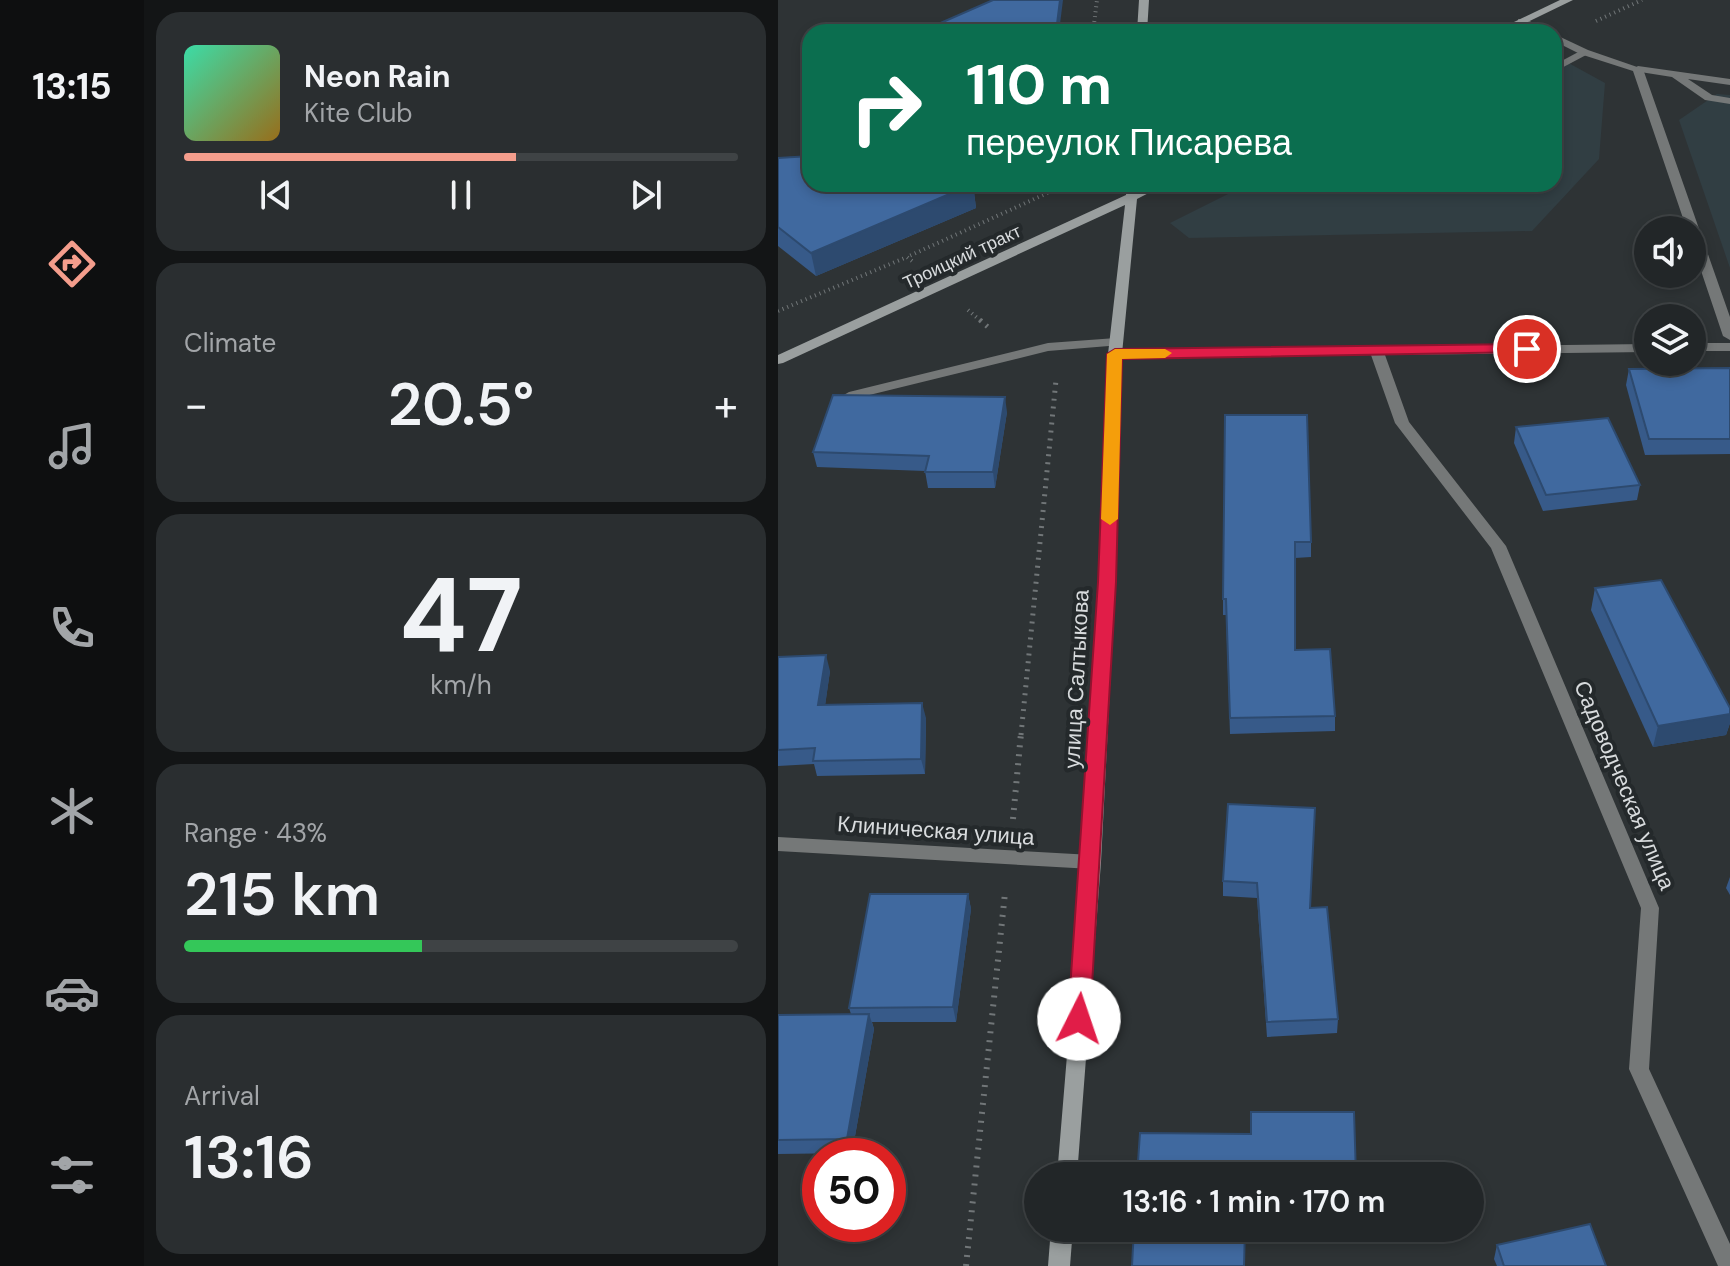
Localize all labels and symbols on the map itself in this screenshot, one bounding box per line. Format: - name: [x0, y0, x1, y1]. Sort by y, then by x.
- street label: Троицкий тракт: [899, 219, 1025, 295]
- pin: [1493, 315, 1561, 383]
- street label: улица Салтыкова: [1057, 588, 1096, 769]
- street label: Садоводческая улица: [1567, 676, 1682, 895]
- street label: Клиническая улица: [836, 809, 1036, 852]
- position arrow: [1037, 977, 1121, 1061]
- speed limit sign: 50: [802, 1138, 906, 1242]

